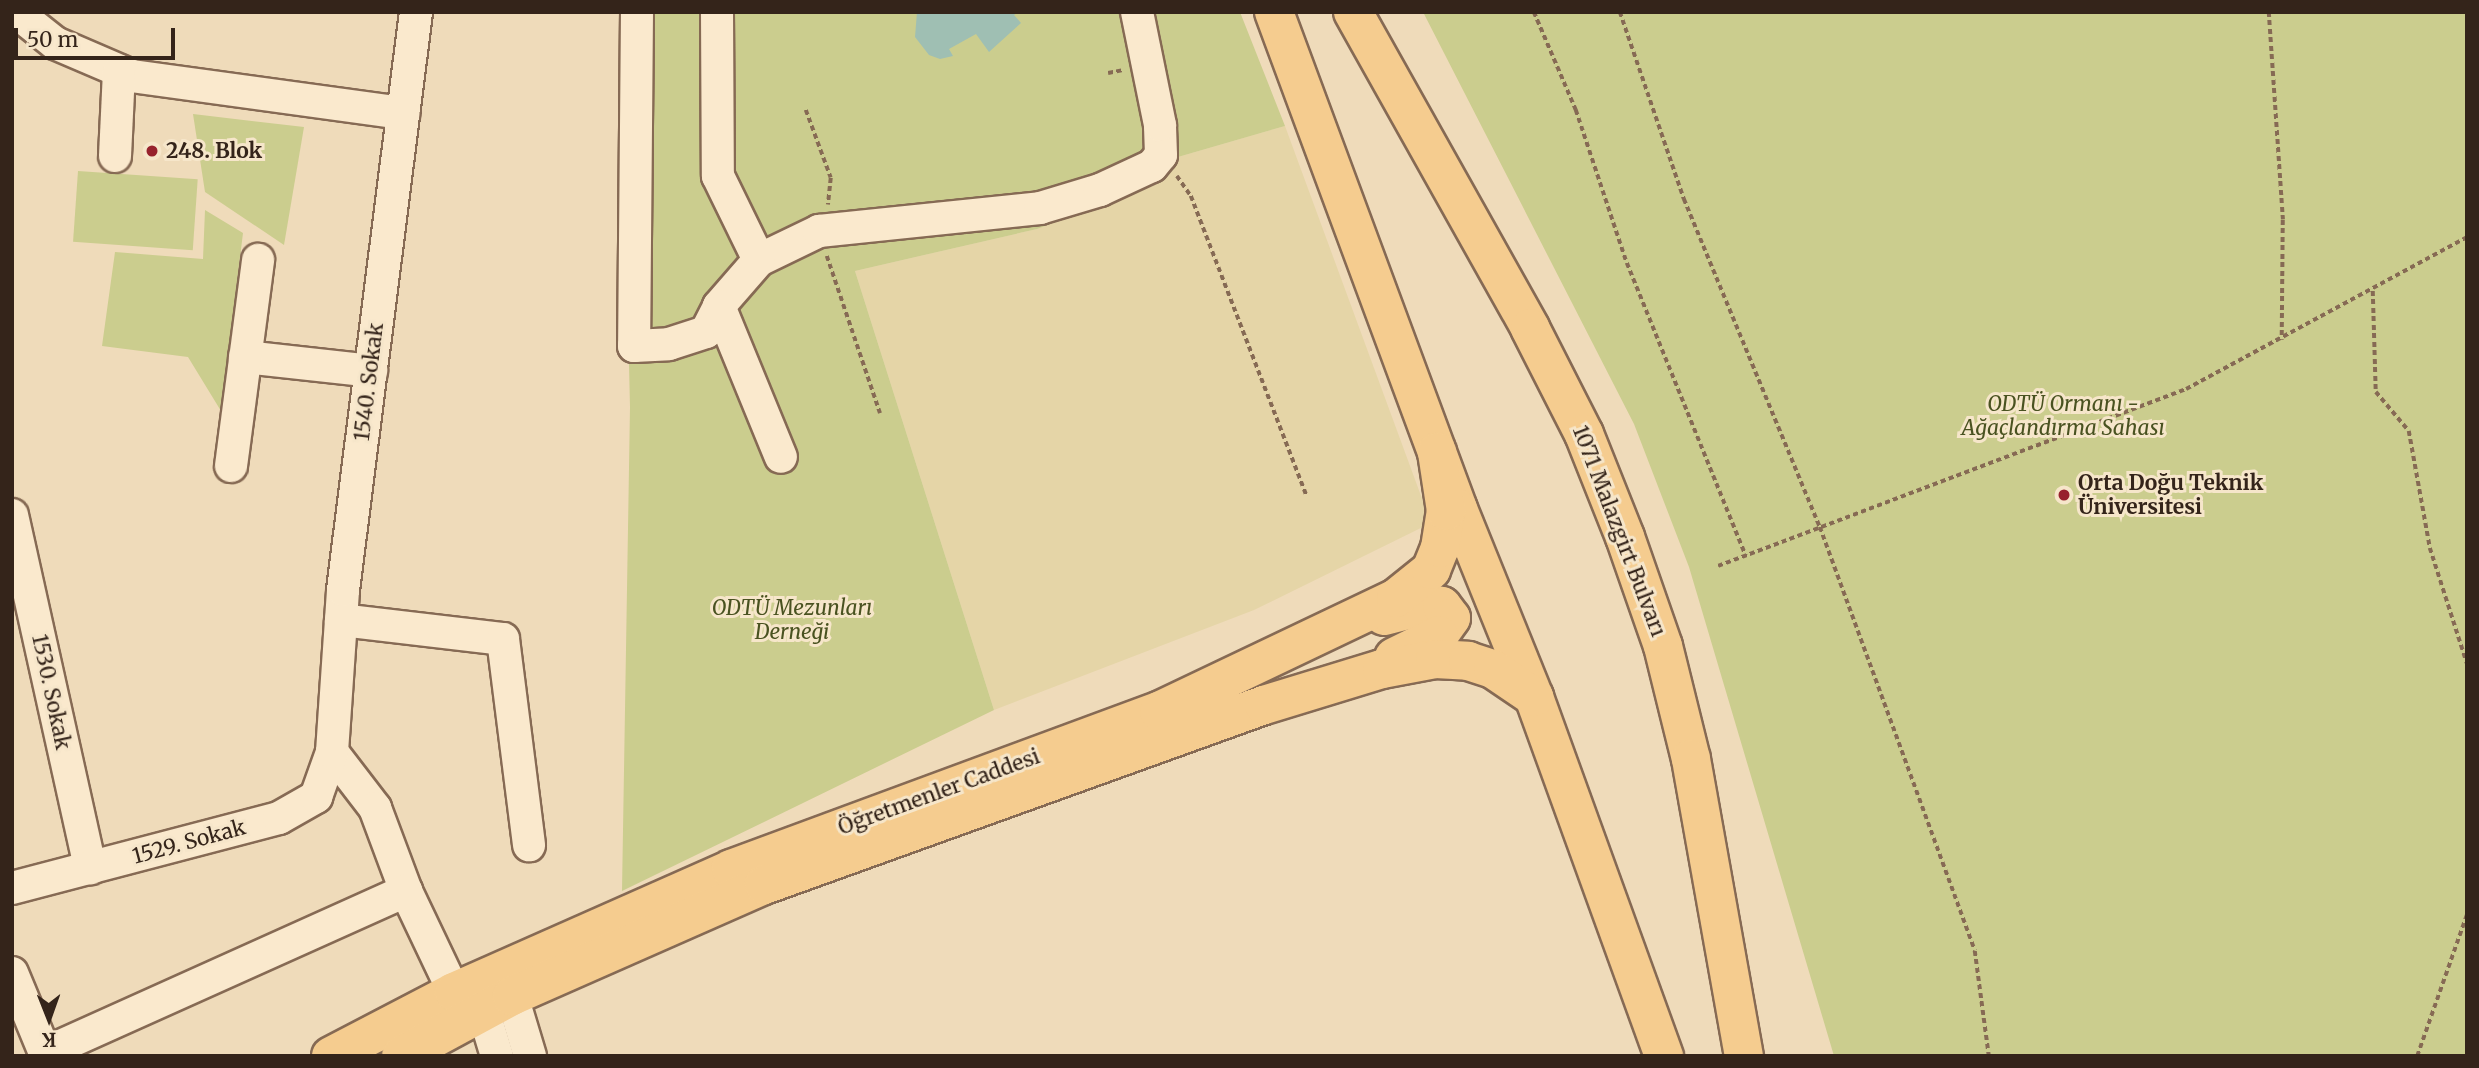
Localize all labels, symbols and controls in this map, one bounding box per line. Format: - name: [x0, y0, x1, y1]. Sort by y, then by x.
- scale bar: [18, 14, 178, 58]
- text: 50 m: [27, 26, 78, 53]
- place label: 248. Blok: [166, 138, 262, 164]
- marker: 248. Blok: [144, 143, 160, 159]
- street label: 1540. Sokak: [349, 321, 389, 443]
- park label: ODTÜ Ormanı - Ağaçlandırma Sahası: [1961, 391, 2165, 441]
- street label: 1071 Malazgirt Bulvarı: [1567, 422, 1671, 640]
- place label: Orta Doğu Teknik Üniversitesi: [2078, 470, 2263, 520]
- marker: Orta Doğu Teknik Üniversitesi: [2056, 487, 2072, 503]
- park label: ODTÜ Mezunları Derneği: [712, 595, 872, 645]
- street label: 1530. Sokak: [26, 632, 76, 752]
- street label: Öğretmenler Caddesi: [835, 744, 1043, 840]
- street label: 1529. Sokak: [130, 815, 248, 869]
- north arrow: [14, 984, 84, 1054]
- text: K: [42, 1028, 57, 1052]

